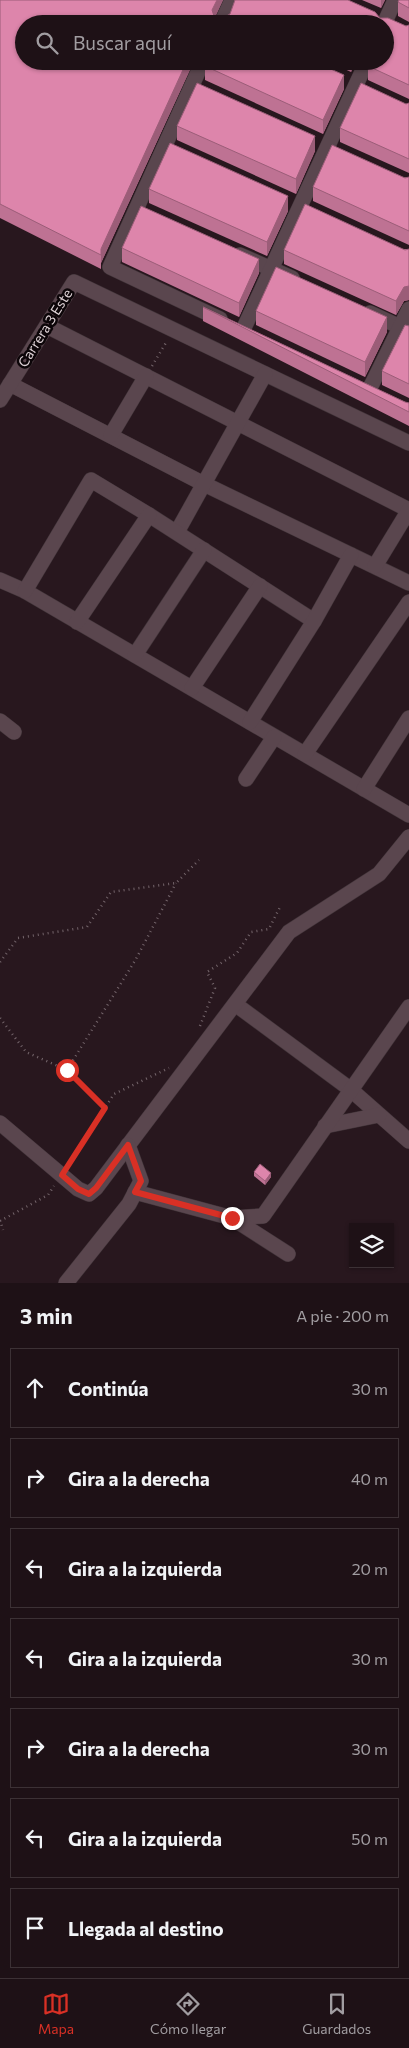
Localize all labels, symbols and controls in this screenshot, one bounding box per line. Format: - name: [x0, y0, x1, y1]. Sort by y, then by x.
- search box: [15, 15, 394, 70]
- icon: search: [33, 29, 61, 57]
- text: Buscar aquí: [73, 31, 172, 54]
- street label: Carrera 3 Este: [14, 285, 75, 370]
- route start: [56, 1059, 79, 1082]
- route end: [221, 1207, 244, 1230]
- map controls: [349, 1223, 394, 1268]
- button: layers: [349, 1223, 394, 1268]
- text: 3 min: [20, 1303, 73, 1328]
- text: A pie · 200 m: [296, 1306, 389, 1325]
- icon: ahead: [21, 1374, 49, 1402]
- text: Continúa: [68, 1377, 149, 1400]
- text: 30 m: [351, 1379, 388, 1398]
- icon: right: [21, 1464, 49, 1492]
- text: Gira a la derecha: [68, 1467, 210, 1490]
- text: 40 m: [351, 1469, 388, 1488]
- icon: left: [21, 1554, 49, 1582]
- text: Gira a la izquierda: [68, 1557, 222, 1580]
- text: 20 m: [352, 1559, 388, 1578]
- icon: left: [21, 1644, 49, 1672]
- text: Gira a la izquierda: [68, 1647, 222, 1670]
- text: 30 m: [351, 1649, 388, 1668]
- icon: right: [21, 1734, 49, 1762]
- text: Gira a la derecha: [68, 1737, 210, 1760]
- text: 30 m: [351, 1739, 388, 1758]
- icon: left: [21, 1824, 49, 1852]
- text: Gira a la izquierda: [68, 1827, 222, 1850]
- text: 50 m: [351, 1829, 388, 1848]
- icon: arrive: [21, 1914, 49, 1942]
- text: Llegada al destino: [68, 1917, 224, 1940]
- tab: Mapa: [38, 1990, 74, 2037]
- tab: Cómo llegar: [150, 1990, 226, 2037]
- tab: Guardados: [302, 1990, 371, 2037]

